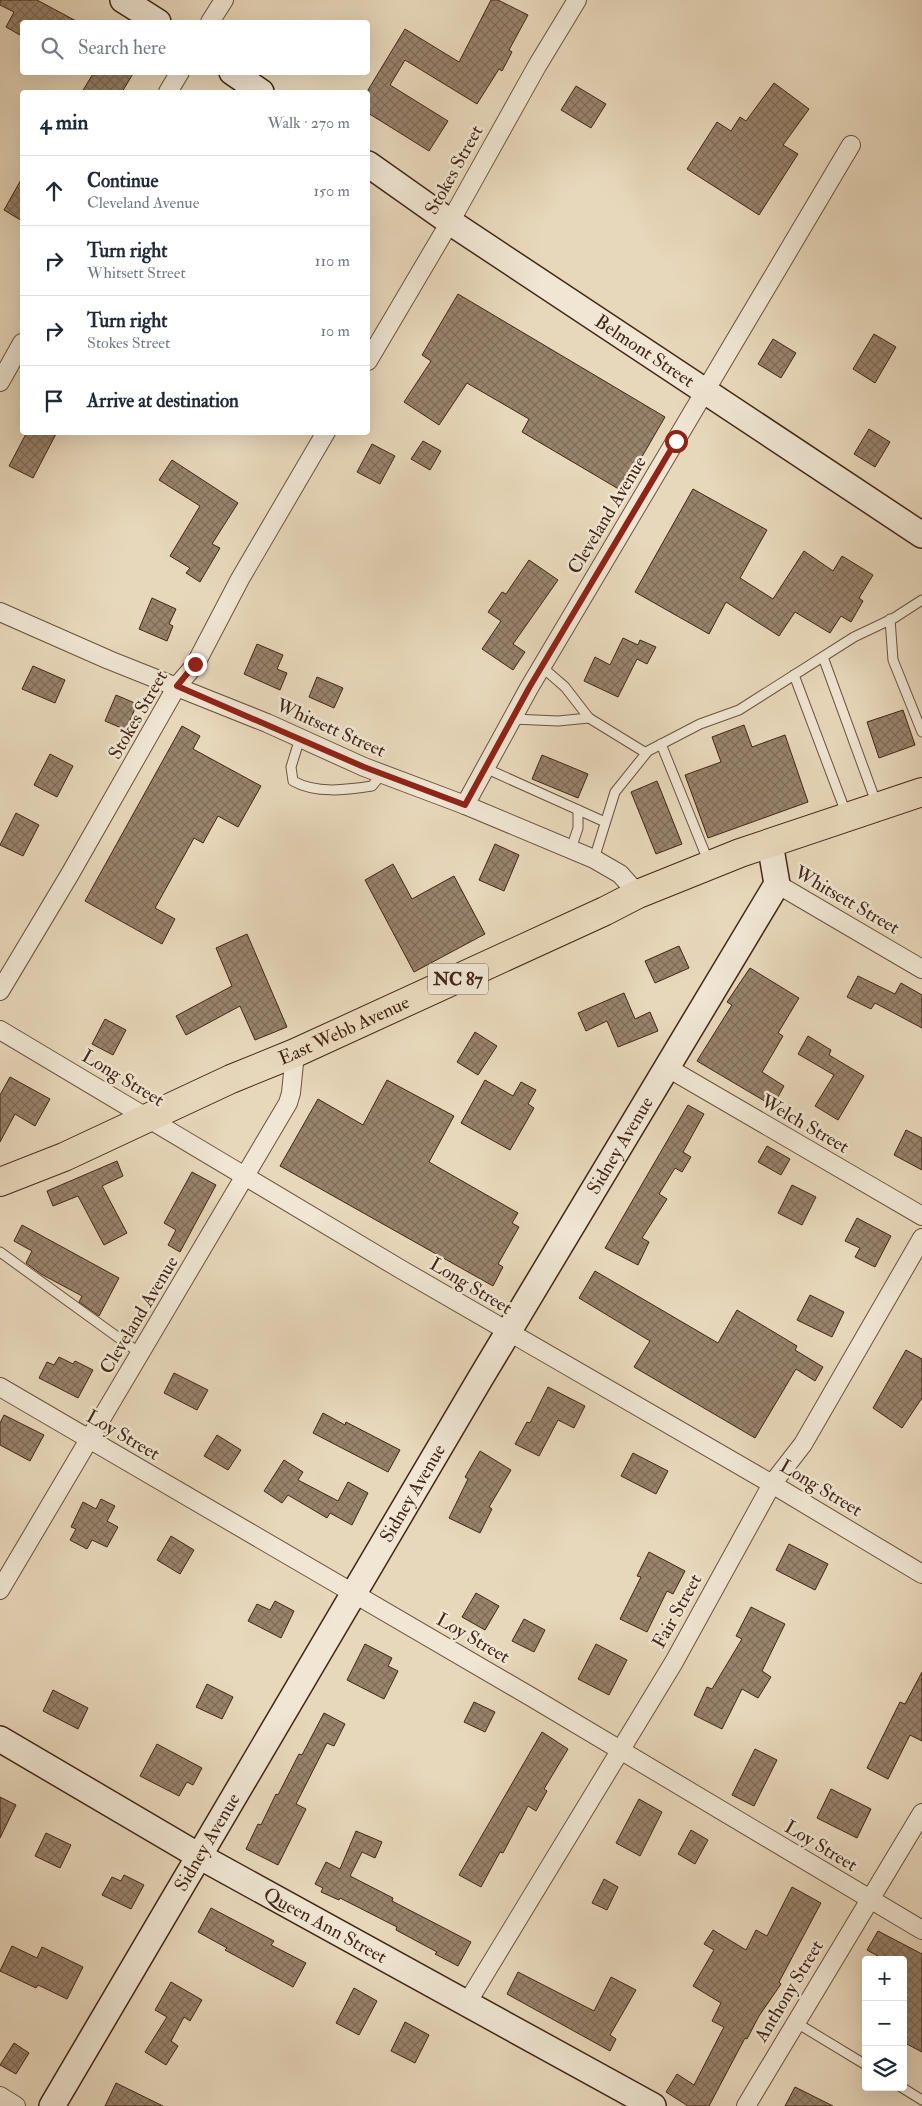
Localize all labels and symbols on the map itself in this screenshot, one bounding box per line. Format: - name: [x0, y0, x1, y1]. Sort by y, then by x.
- street label: Stokes Street: [420, 121, 488, 219]
- street label: Belmont Street: [590, 309, 699, 393]
- route start: [665, 430, 688, 453]
- street label: Cleveland Avenue: [562, 452, 652, 578]
- route end: [184, 653, 207, 676]
- street label: Stokes Street: [103, 666, 173, 764]
- street label: Whitsett Street: [272, 693, 389, 763]
- street label: Whitsett Street: [789, 860, 904, 940]
- road number: NC 87: [428, 964, 488, 994]
- street label: East Webb Avenue: [275, 990, 413, 1070]
- street label: Long Street: [77, 1044, 169, 1112]
- street label: Welch Street: [756, 1089, 853, 1159]
- street label: Sidney Avenue: [582, 1092, 659, 1199]
- street label: Cleveland Avenue: [94, 1252, 184, 1378]
- street label: Long Street: [425, 1252, 517, 1320]
- street label: Loy Street: [82, 1404, 164, 1466]
- street label: Sidney Avenue: [374, 1440, 451, 1547]
- street label: Long Street: [775, 1454, 867, 1522]
- street label: Fair Street: [647, 1570, 707, 1652]
- street label: Loy Street: [432, 1607, 514, 1669]
- street label: Sidney Avenue: [169, 1789, 246, 1896]
- street label: Loy Street: [780, 1815, 862, 1877]
- street label: Queen Ann Street: [259, 1882, 391, 1969]
- street label: Anthony Street: [749, 1936, 829, 2047]

